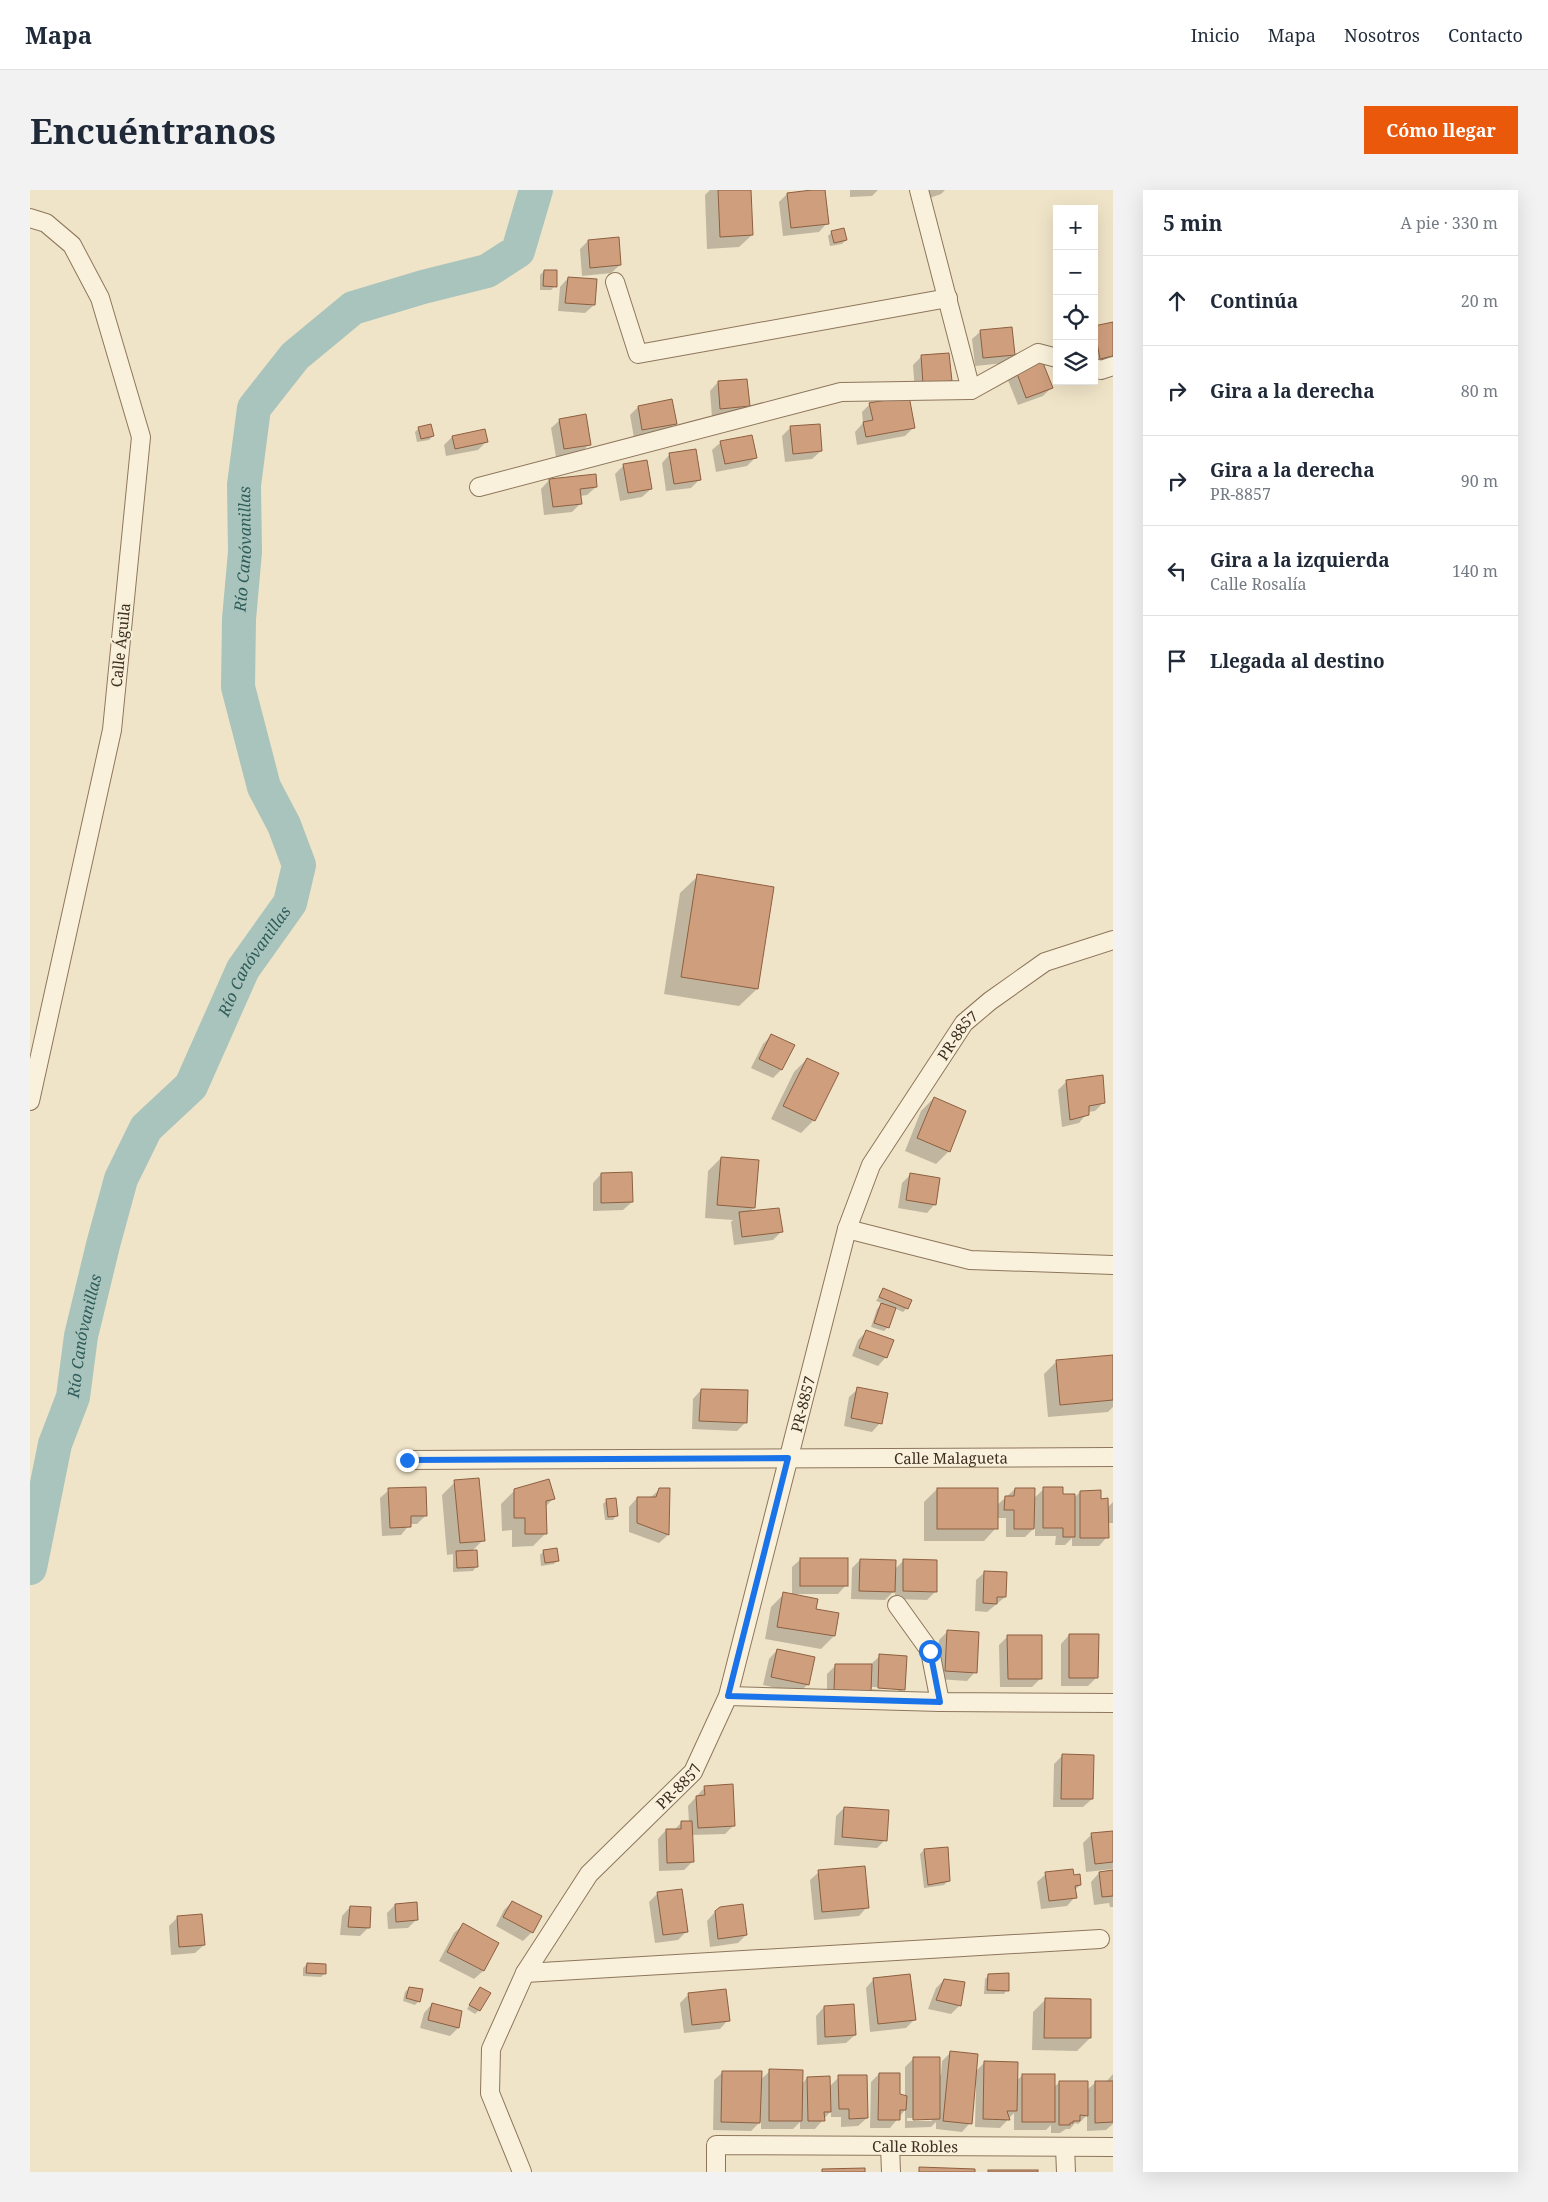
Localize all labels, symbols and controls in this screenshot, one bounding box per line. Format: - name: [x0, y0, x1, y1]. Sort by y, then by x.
- text: Mapa: [25, 18, 92, 51]
- text: Inicio: [1191, 23, 1240, 47]
- text: Mapa: [1268, 23, 1316, 47]
- text: Nosotros: [1344, 23, 1420, 47]
- text: Contacto: [1448, 23, 1523, 47]
- button: Cómo llegar: [1364, 106, 1518, 154]
- text: Encuéntranos: [30, 107, 276, 154]
- map controls: [1053, 205, 1098, 385]
- button: +: [1053, 205, 1098, 250]
- text: 5 min: [1163, 209, 1222, 237]
- text: A pie · 330 m: [1401, 212, 1498, 234]
- button: −: [1053, 250, 1098, 295]
- icon: ahead: [1163, 287, 1191, 315]
- text: Continúa: [1210, 288, 1298, 314]
- text: 20 m: [1461, 290, 1498, 312]
- button: locate: [1053, 295, 1098, 340]
- button: layers: [1053, 340, 1098, 385]
- icon: right: [1163, 377, 1191, 405]
- text: Gira a la derecha: [1210, 378, 1375, 404]
- text: 80 m: [1461, 380, 1498, 402]
- text: Gira a la derecha: [1210, 457, 1375, 483]
- icon: right: [1163, 467, 1191, 495]
- text: 90 m: [1461, 470, 1498, 492]
- text: PR-8857: [1210, 483, 1271, 505]
- water label: Río Canóvanillas: [229, 486, 256, 614]
- text: Gira a la izquierda: [1210, 547, 1390, 573]
- icon: left: [1163, 557, 1191, 585]
- text: 140 m: [1452, 560, 1498, 582]
- text: Calle Rosalía: [1210, 573, 1307, 595]
- street label: Calle Águila: [106, 602, 134, 688]
- icon: arrive: [1163, 647, 1191, 675]
- text: Llegada al destino: [1210, 648, 1385, 674]
- water label: Río Canóvanillas: [212, 901, 296, 1021]
- street label: PR-8857: [932, 1006, 982, 1064]
- water label: Río Canóvanillas: [62, 1272, 107, 1400]
- street label: PR-8857: [786, 1374, 819, 1434]
- street label: Calle Malagueta: [894, 1447, 1008, 1468]
- route end: [396, 1449, 419, 1472]
- route start: [919, 1640, 942, 1663]
- street label: PR-8857: [651, 1760, 706, 1813]
- street label: Calle Robles: [872, 2136, 958, 2156]

